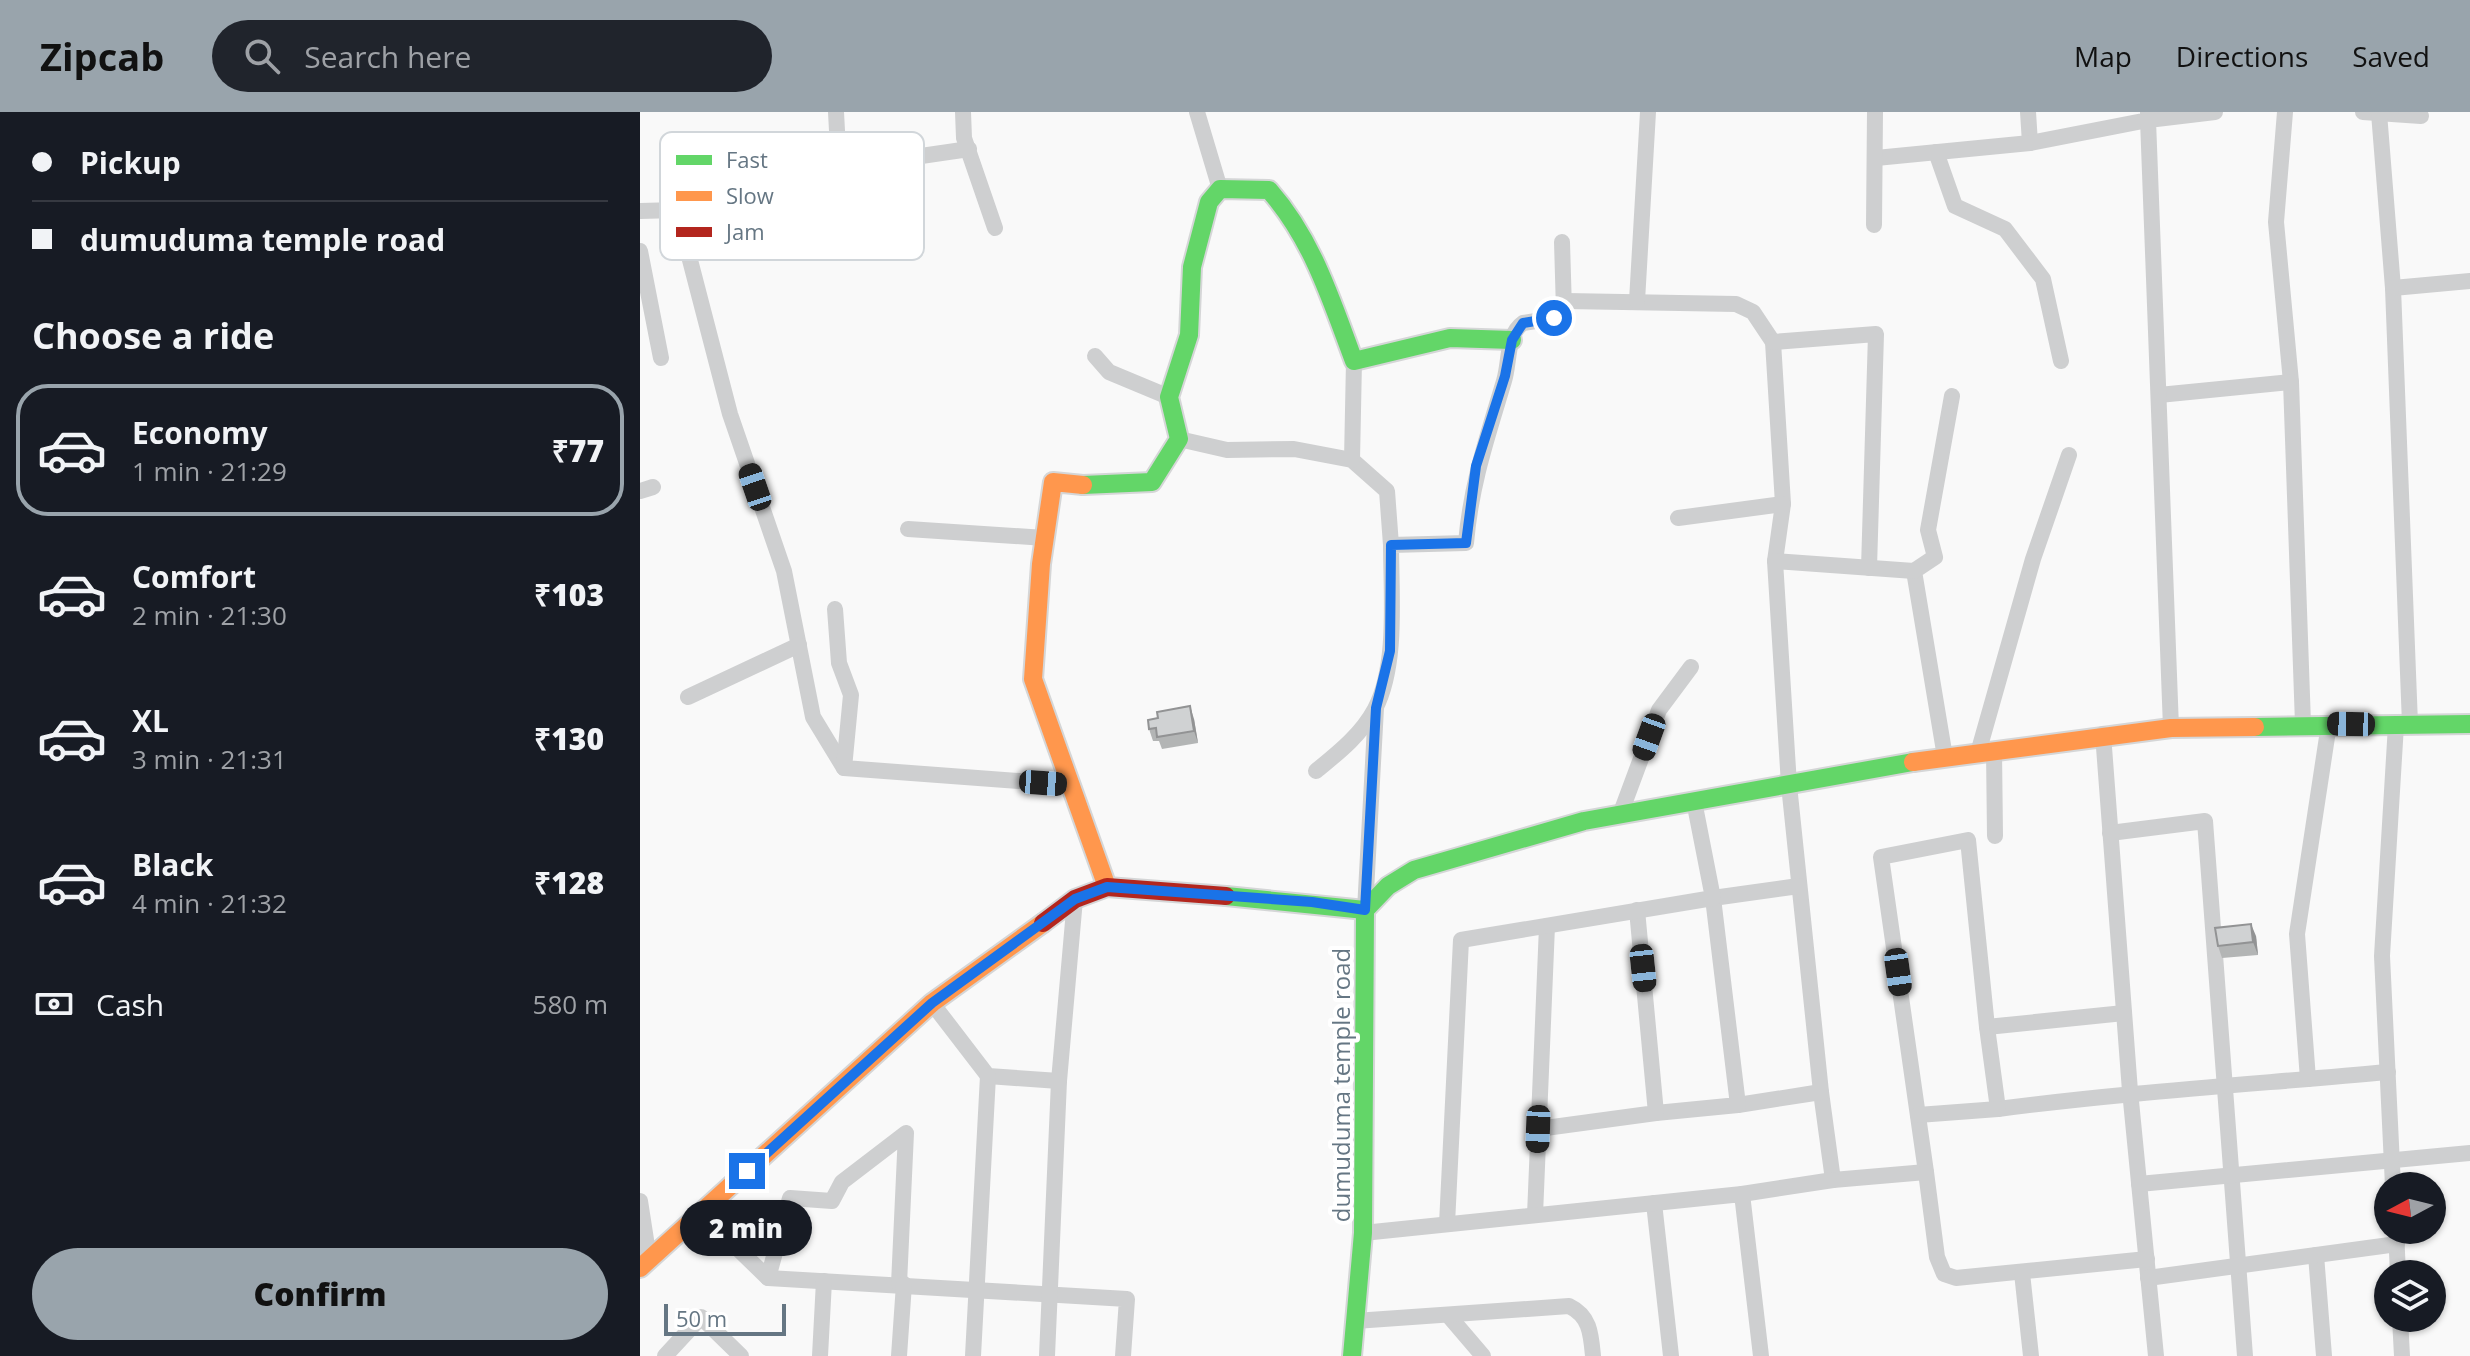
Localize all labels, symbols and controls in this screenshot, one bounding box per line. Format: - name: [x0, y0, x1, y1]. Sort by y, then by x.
- search box: [212, 20, 772, 92]
- text: Zipcab: [40, 30, 164, 82]
- icon: search: [240, 34, 284, 78]
- text: Search here: [304, 36, 471, 77]
- text: Map: [2074, 37, 2132, 75]
- text: Directions: [2176, 37, 2308, 75]
- text: Saved: [2352, 37, 2430, 75]
- legend: [660, 132, 924, 260]
- text: Pickup: [80, 142, 181, 183]
- text: Fast: [726, 144, 768, 174]
- text: Slow: [726, 180, 774, 210]
- text: Jam: [724, 216, 765, 246]
- text: dumuduma temple road: [80, 219, 445, 260]
- route start: [1536, 300, 1572, 336]
- text: Choose a ride: [32, 311, 274, 360]
- text: Economy: [132, 412, 268, 453]
- icon: car: [36, 414, 108, 486]
- text: ₹77: [552, 430, 604, 471]
- text: 1 min · 21:29: [132, 453, 287, 489]
- car: [736, 460, 774, 514]
- text: Comfort: [132, 556, 256, 597]
- icon: car: [36, 558, 108, 630]
- text: ₹103: [534, 574, 604, 615]
- text: 2 min · 21:30: [132, 597, 287, 633]
- text: XL: [132, 700, 169, 741]
- icon: car: [36, 702, 108, 774]
- car: [1630, 710, 1668, 764]
- car: [2327, 712, 2375, 736]
- text: ₹130: [534, 718, 604, 759]
- text: 3 min · 21:31: [132, 741, 287, 777]
- car: [1018, 769, 1068, 797]
- text: Black: [132, 844, 213, 885]
- icon: car: [36, 846, 108, 918]
- text: ₹128: [534, 862, 604, 903]
- text: 4 min · 21:32: [132, 885, 287, 921]
- car: [1629, 943, 1657, 993]
- car: [1883, 947, 1913, 997]
- street label: dumuduma temple road: [1324, 948, 1357, 1222]
- icon: cash: [32, 982, 76, 1026]
- text: Cash: [96, 984, 164, 1025]
- text: 580 m: [533, 986, 608, 1022]
- car: [1525, 1105, 1551, 1153]
- route end: [729, 1153, 765, 1189]
- north arrow: [2374, 1172, 2446, 1244]
- map controls: [2374, 1172, 2446, 1332]
- callout: 2 min: [681, 1199, 813, 1255]
- text: 2 min: [709, 1210, 783, 1246]
- button: Confirm: [32, 1248, 608, 1340]
- button: layers: [2374, 1260, 2446, 1332]
- scale bar: [664, 1300, 786, 1336]
- text: 50 m: [676, 1303, 727, 1333]

